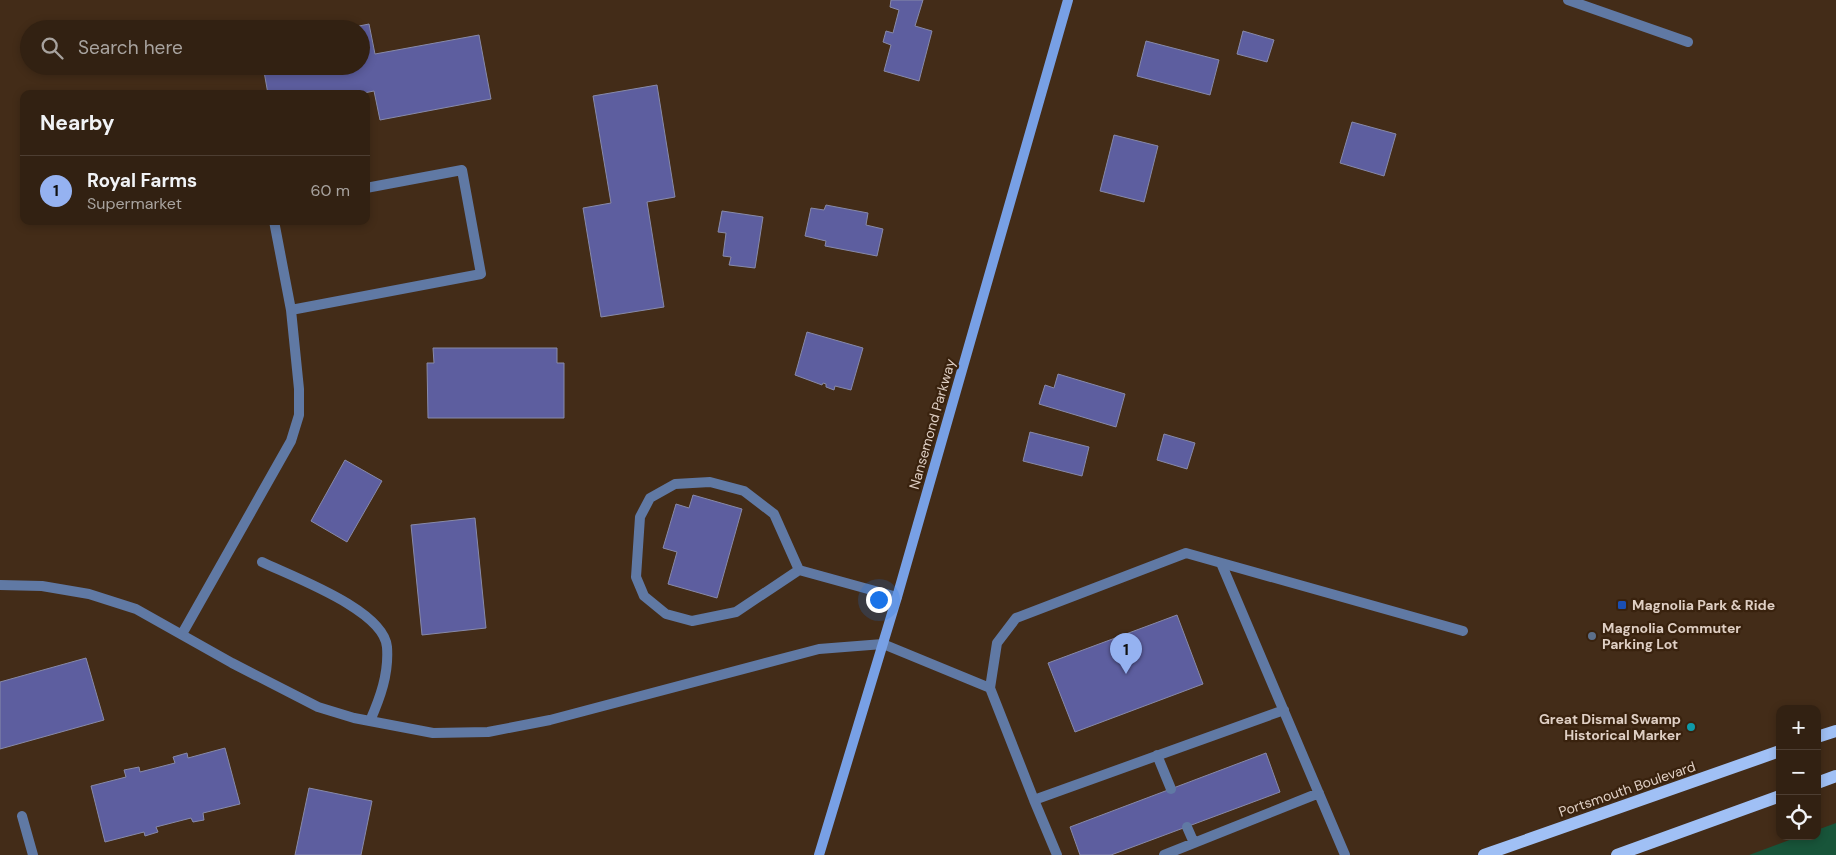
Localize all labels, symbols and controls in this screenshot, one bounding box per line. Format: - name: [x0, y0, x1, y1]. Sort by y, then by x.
- search box: [20, 20, 370, 75]
- icon: search: [38, 34, 66, 62]
- text: Search here: [78, 35, 183, 60]
- text: Nearby: [40, 109, 114, 137]
- text: Royal Farms: [87, 168, 197, 193]
- text: 1: [53, 180, 59, 201]
- text: 60 m: [310, 180, 350, 201]
- text: Supermarket: [87, 193, 182, 214]
- street label: Nansemond Parkway: [905, 356, 959, 491]
- your location: [866, 587, 892, 613]
- place label: Magnolia Park & Ride: [1632, 596, 1775, 614]
- marker: Magnolia Park & Ride: [1616, 599, 1628, 611]
- place label: Magnolia Commuter Parking Lot: [1602, 619, 1741, 653]
- marker: Magnolia Commuter Parking Lot: [1586, 630, 1598, 642]
- pin: 1: [1110, 633, 1142, 674]
- map controls: [1776, 705, 1821, 840]
- button: +: [1776, 705, 1821, 750]
- place label: Great Dismal Swamp Historical Marker: [1539, 710, 1681, 744]
- marker: Great Dismal Swamp Historical Marker: [1685, 721, 1697, 733]
- button: −: [1776, 750, 1821, 795]
- street label: Portsmouth Boulevard: [1556, 757, 1698, 821]
- button: locate: [1776, 795, 1821, 840]

